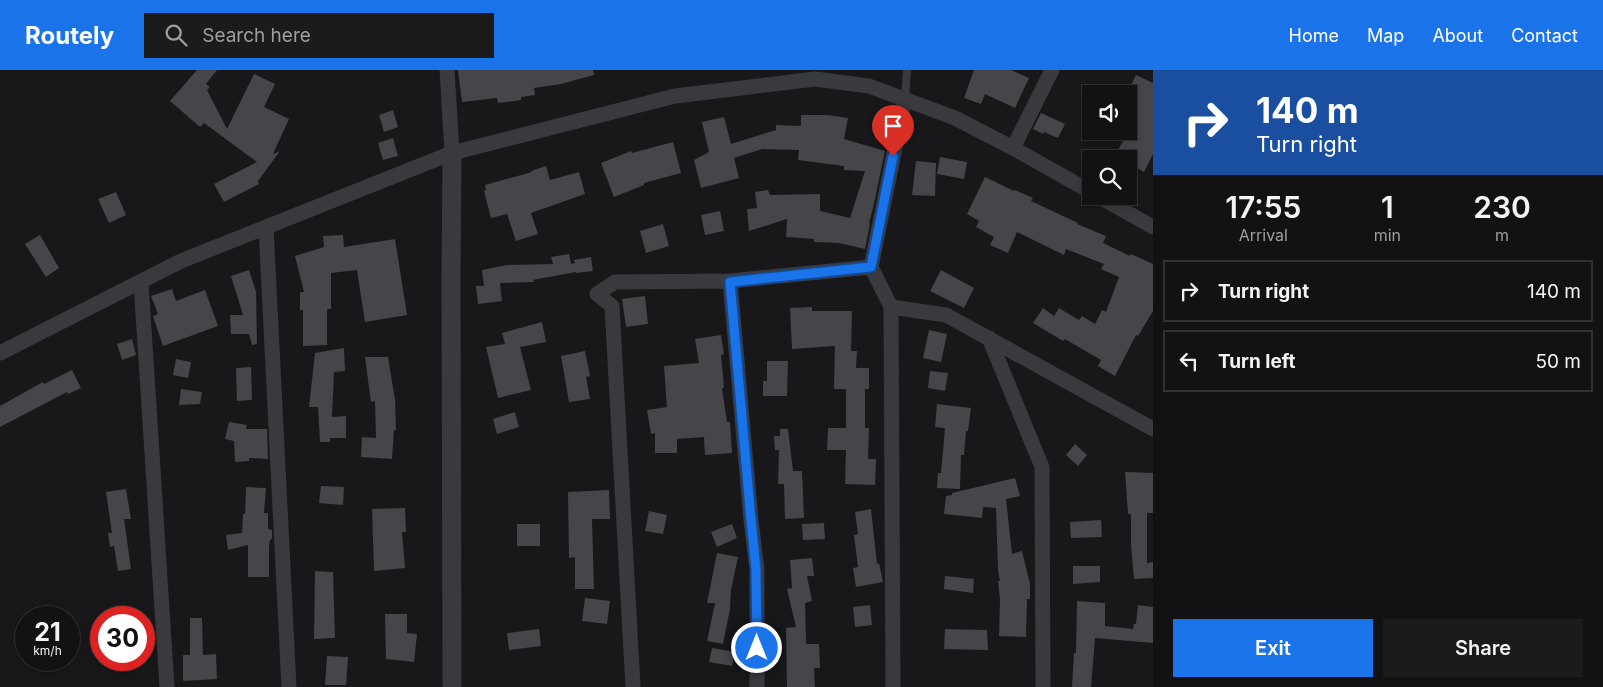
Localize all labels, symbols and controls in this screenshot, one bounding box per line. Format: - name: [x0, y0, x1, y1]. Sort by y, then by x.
- search box: [144, 13, 494, 58]
- text: Routely: [25, 21, 114, 50]
- icon: search: [162, 21, 190, 49]
- text: Search here: [202, 24, 311, 47]
- text: Home: [1289, 25, 1339, 46]
- text: Map: [1367, 25, 1404, 46]
- text: About: [1432, 25, 1483, 46]
- text: Contact: [1511, 25, 1578, 46]
- map controls: [1082, 85, 1137, 205]
- button: sound: [1082, 85, 1137, 140]
- text: 140 m: [1256, 89, 1359, 131]
- icon: right: [1173, 90, 1238, 155]
- pin: [872, 105, 914, 156]
- icon: arrive: [879, 112, 907, 140]
- text: Turn right: [1256, 131, 1357, 157]
- button: search: [1082, 150, 1137, 205]
- text: 17:55: [1225, 189, 1301, 225]
- text: 1: [1381, 189, 1394, 225]
- text: 230: [1473, 189, 1531, 225]
- text: Arrival: [1239, 225, 1288, 245]
- text: min: [1374, 225, 1401, 245]
- text: m: [1495, 225, 1509, 245]
- icon: right: [1175, 277, 1203, 305]
- text: Turn right: [1218, 280, 1309, 303]
- text: 140 m: [1527, 280, 1581, 303]
- icon: left: [1175, 347, 1203, 375]
- text: Turn left: [1218, 350, 1296, 373]
- text: 50 m: [1535, 350, 1581, 373]
- speed limit sign: 30: [90, 606, 155, 671]
- text: 21: [34, 617, 61, 647]
- button: Exit: [1173, 619, 1373, 677]
- button: Share: [1383, 619, 1583, 677]
- position arrow: [730, 621, 782, 673]
- text: km/h: [33, 643, 62, 658]

